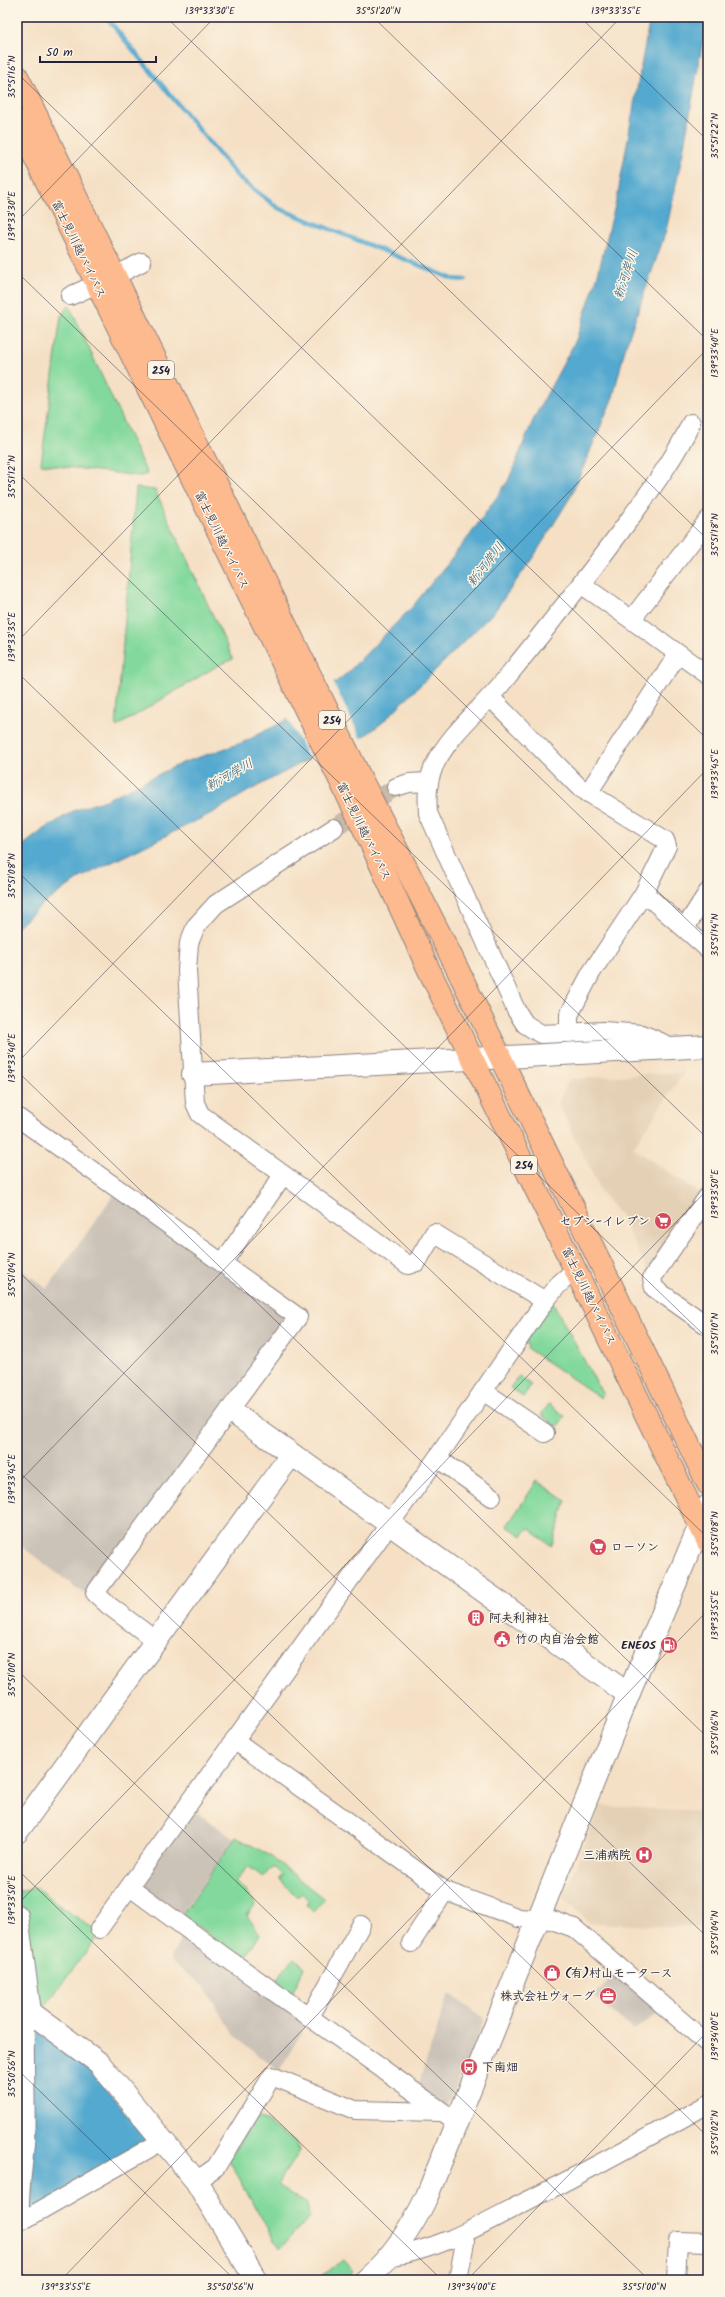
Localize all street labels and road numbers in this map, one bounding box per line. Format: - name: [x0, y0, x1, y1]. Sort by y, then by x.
- street label: 富士見川越バイパス: [46, 197, 111, 302]
- road number: 254: [148, 361, 174, 379]
- street label: 富士見川越バイパス: [189, 488, 254, 593]
- road number: 254: [319, 711, 345, 729]
- street label: 富士見川越バイパス: [331, 779, 396, 884]
- road number: 254: [511, 1156, 537, 1174]
- street label: 富士見川越バイパス: [556, 1244, 621, 1349]

